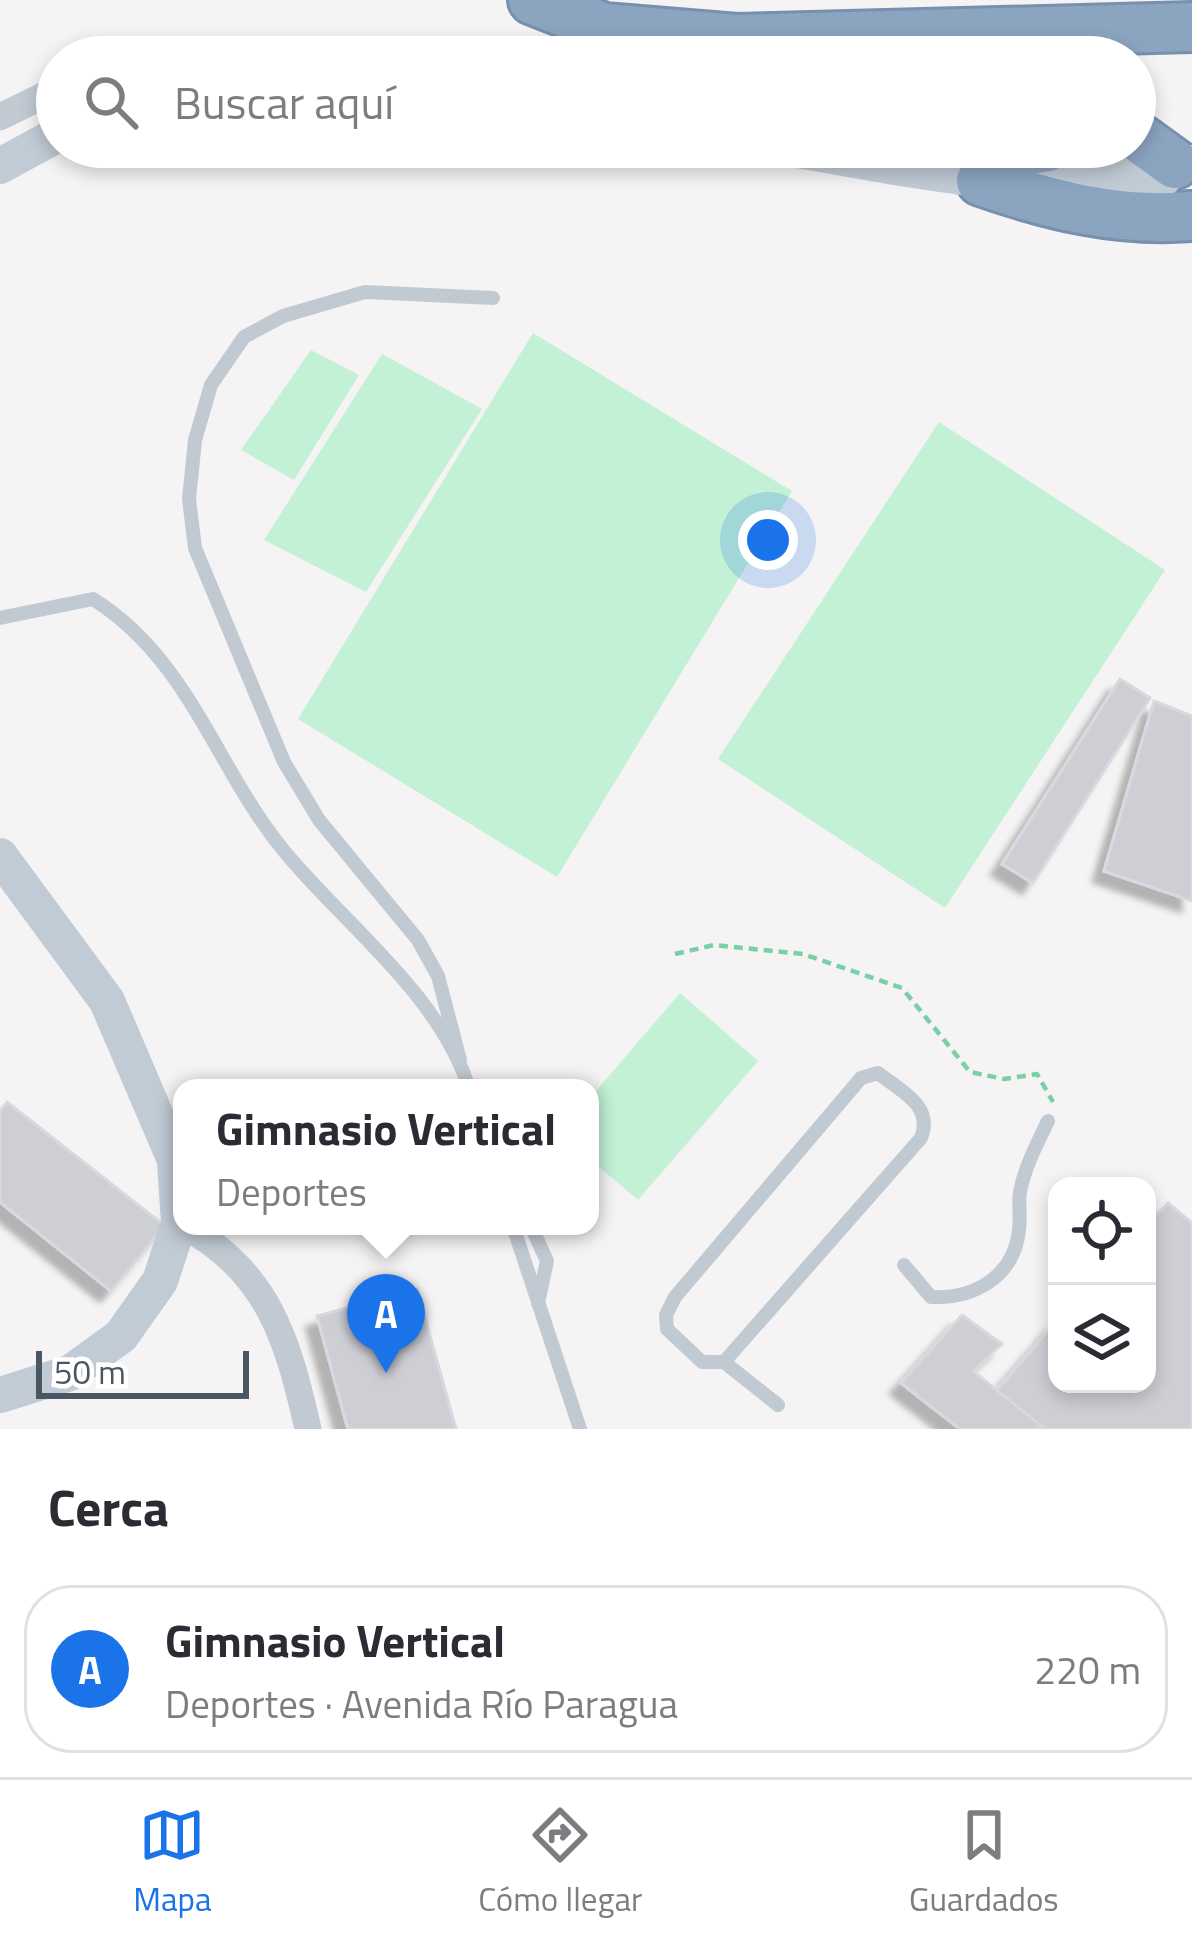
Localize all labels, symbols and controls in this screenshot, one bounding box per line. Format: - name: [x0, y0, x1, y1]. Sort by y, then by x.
- search box: [36, 36, 1156, 168]
- text: Buscar aquí: [174, 68, 394, 136]
- icon: search: [78, 69, 144, 135]
- your location: [738, 510, 798, 570]
- popup: [173, 1079, 599, 1235]
- text: Gimnasio Vertical: [216, 1094, 556, 1162]
- text: Deportes: [216, 1162, 367, 1221]
- map controls: [1048, 1177, 1156, 1393]
- button: locate: [1048, 1177, 1156, 1285]
- pin: A: [347, 1274, 425, 1373]
- button: layers: [1048, 1285, 1156, 1393]
- scale bar: [36, 1345, 249, 1398]
- text: 50 m: [54, 1347, 126, 1397]
- text: Cerca: [48, 1468, 169, 1546]
- text: Gimnasio Vertical: [165, 1606, 505, 1674]
- text: A: [78, 1640, 102, 1699]
- text: 220 m: [1034, 1640, 1141, 1699]
- text: Deportes · Avenida Río Paragua: [165, 1674, 678, 1733]
- tab: Mapa: [133, 1802, 212, 1924]
- tab: Cómo llegar: [478, 1802, 642, 1924]
- tab: Guardados: [909, 1802, 1059, 1924]

